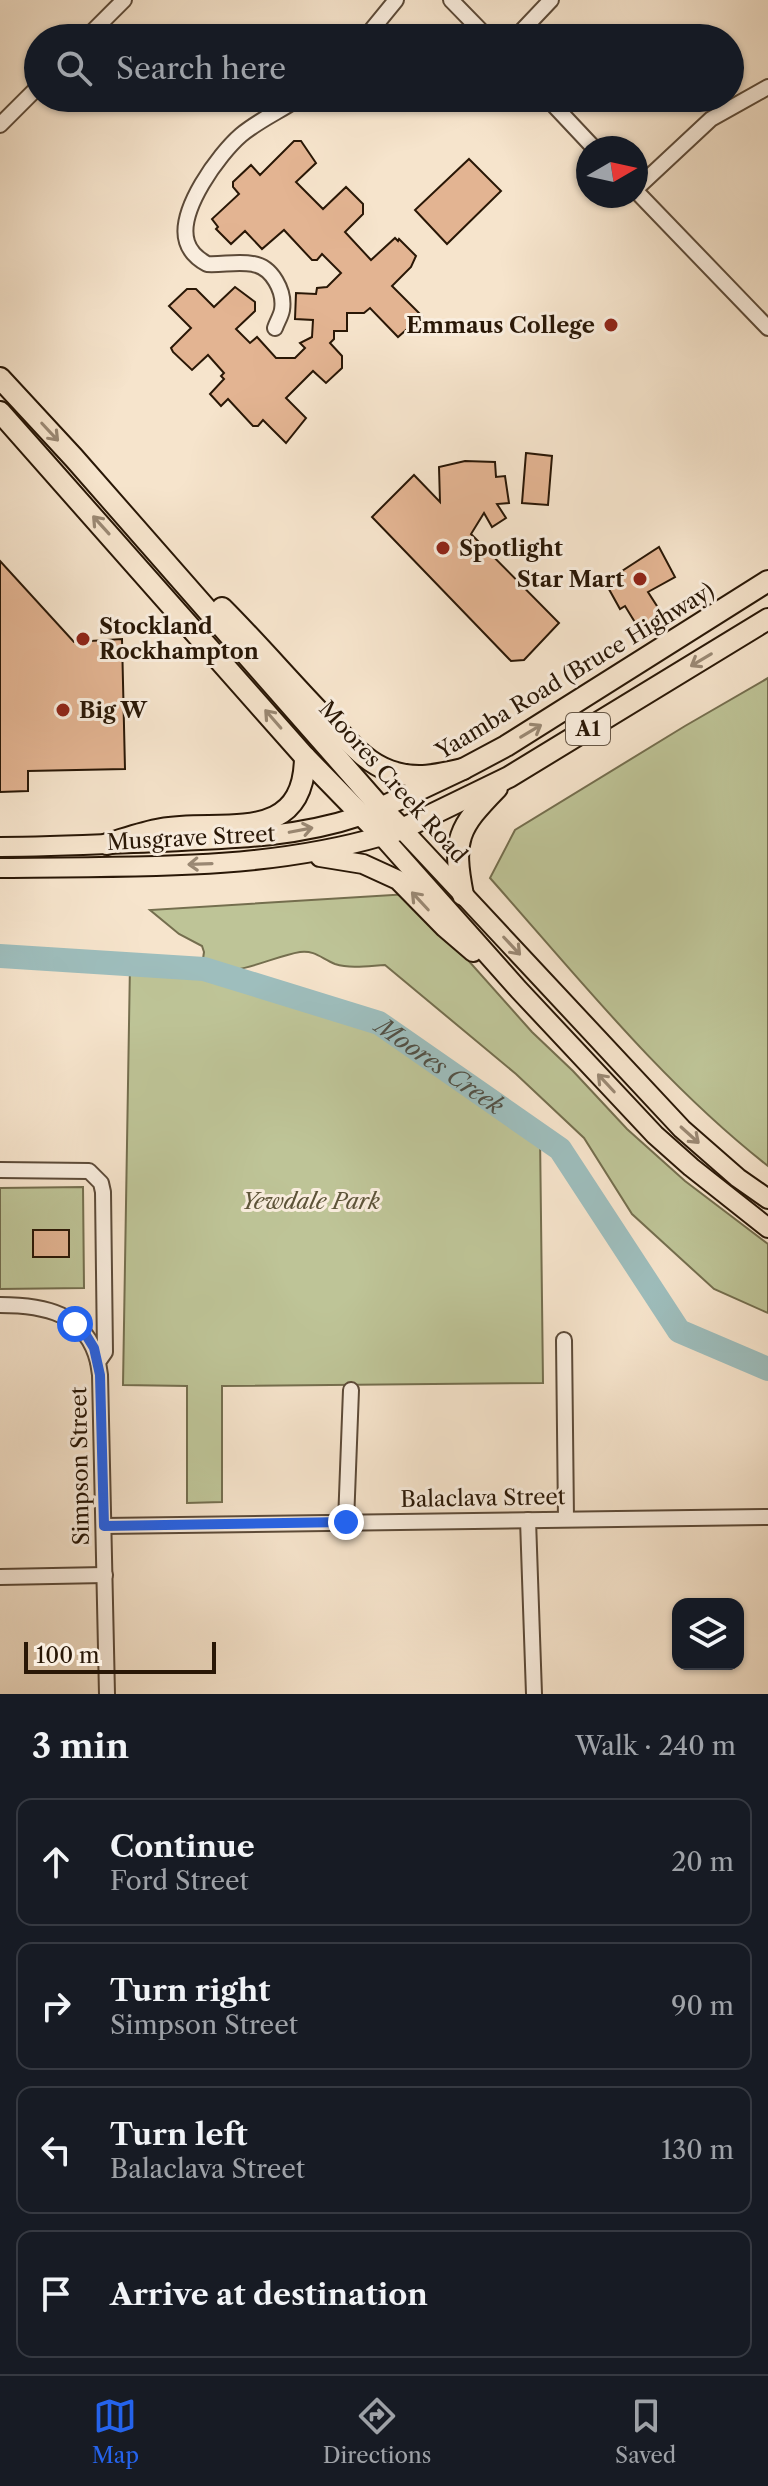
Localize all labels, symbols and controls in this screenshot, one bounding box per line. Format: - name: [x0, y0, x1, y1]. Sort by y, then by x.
- search box: [24, 24, 744, 112]
- icon: search: [52, 46, 96, 90]
- text: Search here: [116, 50, 286, 87]
- north arrow: [576, 136, 648, 208]
- place label: Emmaus College: [406, 312, 595, 339]
- marker: Emmaus College: [602, 316, 620, 334]
- one-way arrow: [40, 422, 59, 441]
- one-way arrow: [92, 515, 110, 535]
- place label: Spotlight: [459, 535, 563, 562]
- marker: Spotlight: [434, 539, 452, 557]
- place label: Star Mart: [517, 566, 624, 593]
- marker: Star Mart: [631, 570, 649, 588]
- street label: Yaamba Road (Bruce Highway): [430, 577, 719, 765]
- place label: Stockland Rockhampton: [99, 613, 259, 665]
- marker: Stockland Rockhampton: [74, 630, 92, 648]
- one-way arrow: [690, 652, 713, 668]
- street label: Moores Creek Road: [313, 695, 473, 869]
- place label: Big W: [79, 697, 148, 724]
- marker: Big W: [54, 701, 72, 719]
- one-way arrow: [265, 710, 283, 730]
- road number: A1: [566, 713, 610, 745]
- one-way arrow: [519, 722, 542, 738]
- street label: Musgrave Street: [106, 820, 276, 856]
- one-way arrow: [288, 822, 313, 837]
- one-way arrow: [187, 856, 214, 871]
- one-way arrow: [410, 891, 429, 911]
- one-way arrow: [502, 936, 521, 956]
- water label: Moores Creek: [368, 1009, 510, 1120]
- one-way arrow: [597, 1073, 616, 1093]
- one-way arrow: [679, 1126, 699, 1144]
- park label: Yewdale Park: [242, 1188, 381, 1215]
- route start: [57, 1306, 93, 1342]
- street label: Simpson Street: [65, 1386, 95, 1546]
- street label: Balaclava Street: [400, 1483, 566, 1513]
- route end: [328, 1504, 364, 1540]
- map controls: [672, 1598, 744, 1670]
- button: layers: [672, 1598, 744, 1670]
- scale bar: [24, 1638, 216, 1674]
- text: 100 m: [36, 1642, 99, 1669]
- text: 3 min: [32, 1725, 129, 1767]
- text: Walk · 240 m: [575, 1730, 736, 1762]
- text: Continue: [110, 1828, 255, 1865]
- icon: ahead: [34, 1840, 78, 1884]
- text: 20 m: [671, 1846, 734, 1878]
- text: Ford Street: [110, 1865, 249, 1897]
- text: Turn right: [110, 1972, 270, 2009]
- icon: right: [34, 1984, 78, 2028]
- text: 90 m: [671, 1990, 734, 2022]
- text: Simpson Street: [110, 2009, 298, 2041]
- text: Turn left: [110, 2116, 247, 2153]
- icon: left: [34, 2128, 78, 2172]
- text: 130 m: [661, 2134, 734, 2166]
- text: Balaclava Street: [110, 2153, 305, 2185]
- icon: arrive: [34, 2272, 78, 2316]
- text: Arrive at destination: [110, 2276, 428, 2313]
- tab: Map: [92, 2394, 139, 2469]
- tab: Directions: [323, 2394, 431, 2469]
- tab: Saved: [615, 2394, 676, 2469]

